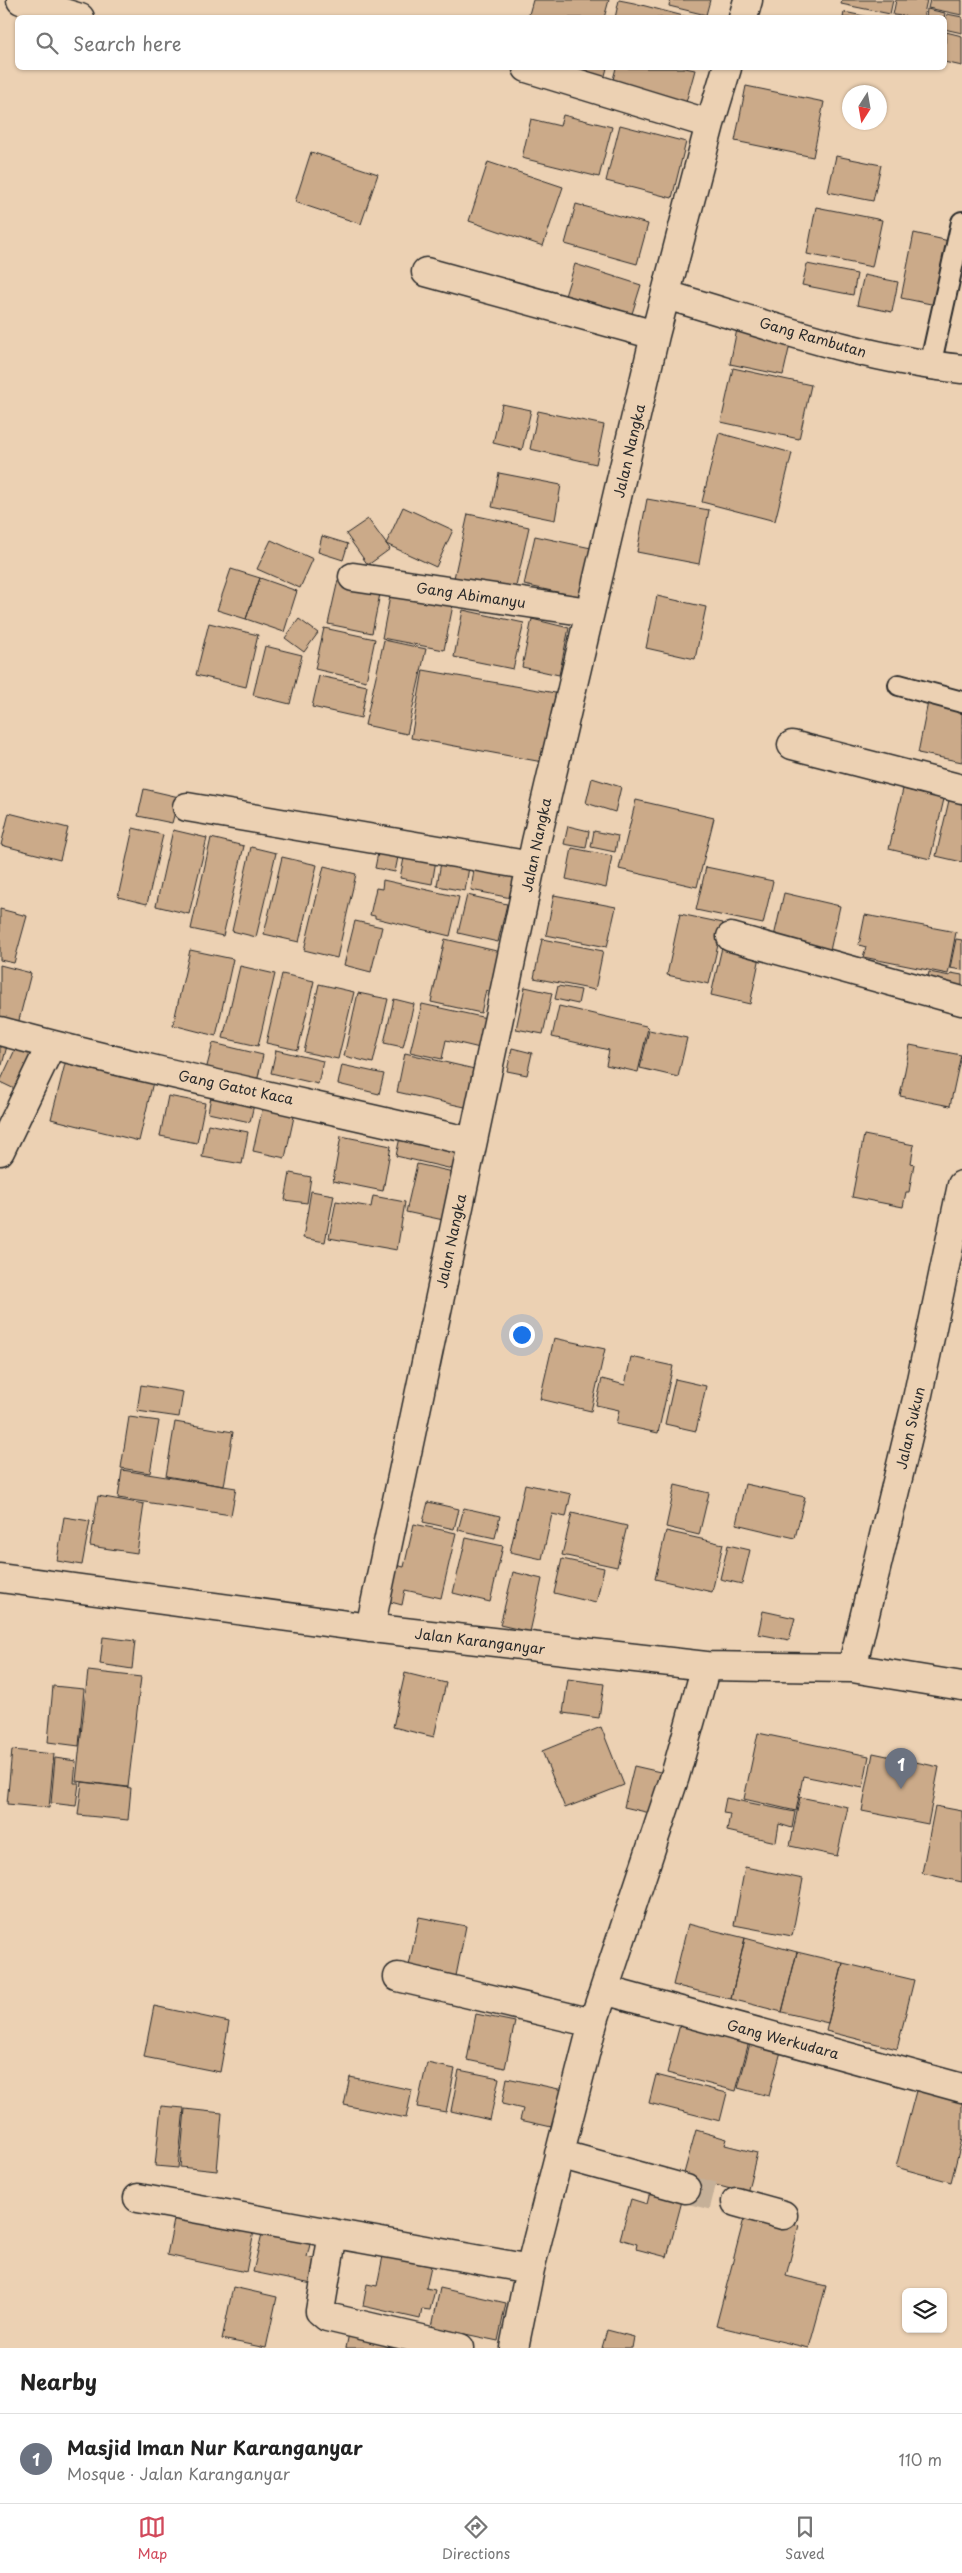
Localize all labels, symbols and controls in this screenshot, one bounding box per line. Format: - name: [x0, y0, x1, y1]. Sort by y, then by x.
- search box: [15, 15, 947, 70]
- icon: search: [33, 29, 61, 57]
- text: Search here: [73, 29, 182, 57]
- north arrow: [842, 85, 887, 130]
- street label: Gang Rambutan: [757, 312, 869, 362]
- street label: Jalan Nangka: [608, 401, 650, 500]
- street label: Gang Abimanyu: [415, 577, 527, 613]
- street label: Jalan Nangka: [516, 795, 556, 894]
- street label: Gang Gatot Kaca: [176, 1065, 296, 1110]
- street label: Jalan Nangka: [431, 1191, 471, 1290]
- your location: [509, 1322, 535, 1348]
- street label: Jalan Sukun: [890, 1385, 930, 1471]
- street label: Jalan Karanganyar: [414, 1623, 547, 1659]
- pin: 1: [885, 1748, 917, 1789]
- street label: Gang Werkudara: [725, 2014, 842, 2064]
- map controls: [902, 2288, 947, 2333]
- button: layers: [902, 2288, 947, 2333]
- text: Nearby: [20, 2365, 97, 2397]
- text: Masjid Iman Nur Karanganyar: [67, 2433, 363, 2461]
- text: 1: [32, 2447, 40, 2471]
- text: 110 m: [899, 2447, 942, 2471]
- text: Mosque · Jalan Karanganyar: [67, 2461, 290, 2485]
- tab: Map: [137, 2513, 167, 2564]
- tab: Directions: [442, 2513, 510, 2564]
- tab: Saved: [785, 2513, 825, 2564]

